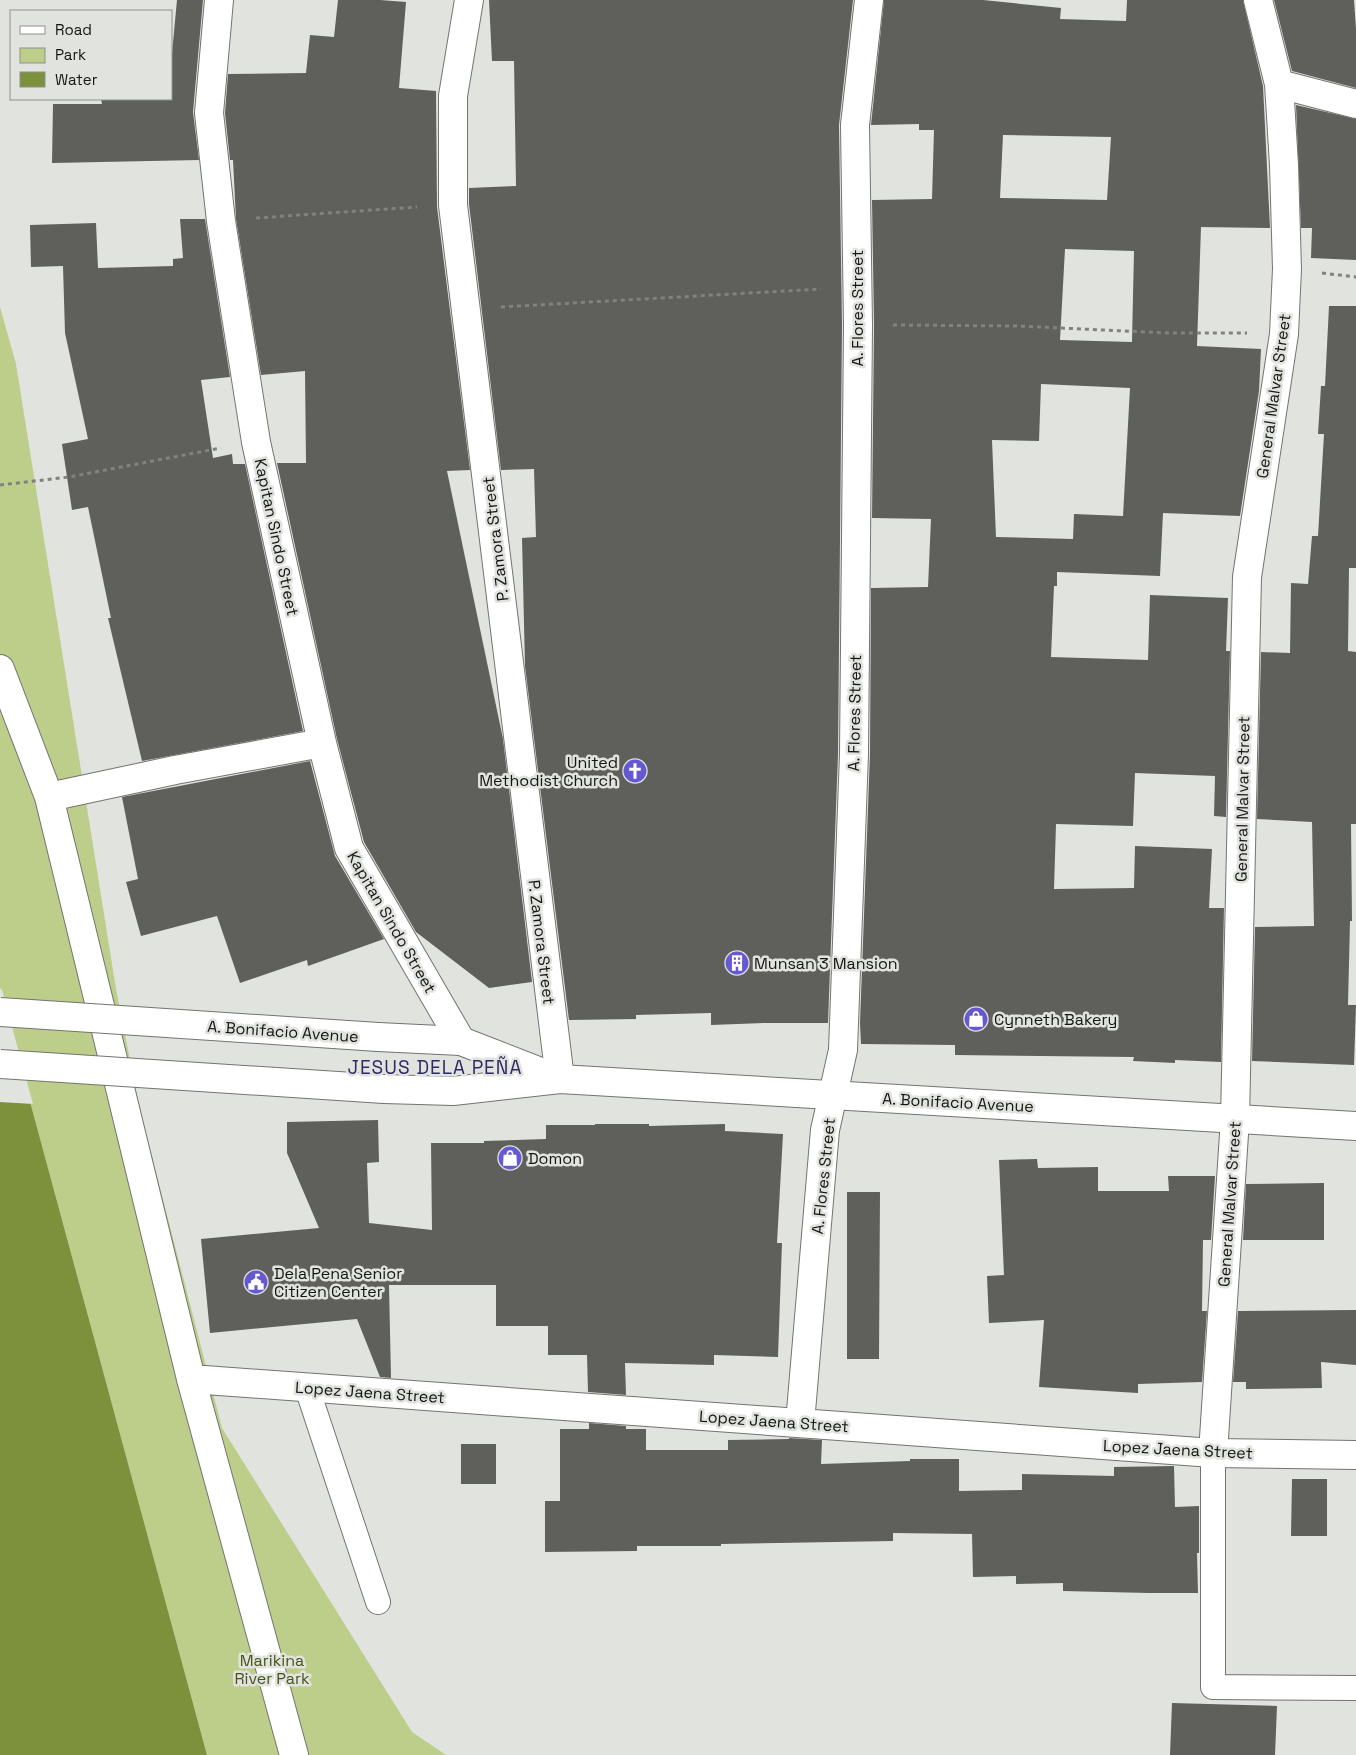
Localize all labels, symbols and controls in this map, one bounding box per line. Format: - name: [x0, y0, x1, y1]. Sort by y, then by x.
- legend: [10, 10, 172, 100]
- text: Road: [55, 20, 92, 39]
- text: Park: [55, 45, 86, 64]
- text: Water: [55, 70, 98, 89]
- street label: A. Flores Street: [847, 250, 868, 366]
- street label: General Malvar Street: [1252, 312, 1295, 480]
- street label: Kapitan Sindo Street: [250, 457, 303, 618]
- street label: P. Zamora Street: [477, 475, 514, 603]
- street label: A. Flores Street: [843, 654, 866, 772]
- street label: General Malvar Street: [1231, 716, 1254, 882]
- place label: United Methodist Church: [479, 752, 618, 791]
- church icon: United Methodist Church: [622, 758, 648, 784]
- street label: Kapitan Sindo Street: [342, 848, 441, 997]
- street label: P. Zamora Street: [523, 878, 560, 1006]
- building icon: Munsan 3 Mansion: [724, 950, 750, 976]
- place label: Munsan 3 Mansion: [754, 953, 898, 974]
- shop icon: Cynneth Bakery: [963, 1006, 989, 1032]
- place label: Cynneth Bakery: [994, 1009, 1117, 1030]
- street label: A. Bonifacio Avenue: [207, 1016, 359, 1047]
- district label: JESUS DELA PEÑA: [348, 1055, 522, 1080]
- street label: A. Bonifacio Avenue: [882, 1088, 1034, 1117]
- street label: A. Flores Street: [807, 1117, 840, 1235]
- street label: General Malvar Street: [1213, 1121, 1246, 1288]
- shop icon: Domon: [497, 1145, 523, 1171]
- place label: Domon: [528, 1148, 582, 1169]
- place label: Dela Pena Senior Citizen Center: [274, 1263, 402, 1302]
- public building icon: Dela Pena Senior Citizen Center: [243, 1269, 269, 1295]
- street label: Lopez Jaena Street: [294, 1377, 446, 1408]
- street label: Lopez Jaena Street: [698, 1406, 850, 1437]
- street label: Lopez Jaena Street: [1102, 1435, 1253, 1464]
- park label: Marikina River Park: [234, 1650, 310, 1689]

